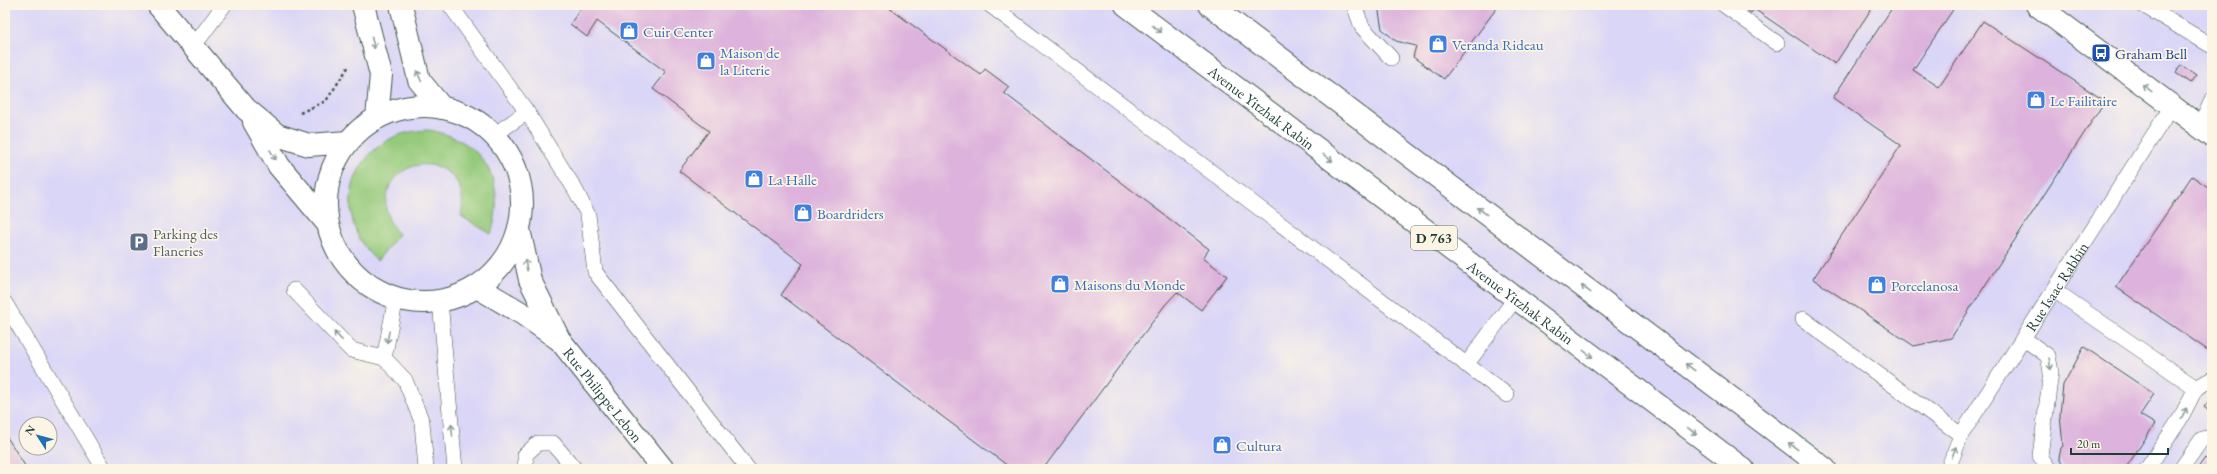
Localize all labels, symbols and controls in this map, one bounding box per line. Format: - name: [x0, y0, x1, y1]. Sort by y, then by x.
- shop icon: Cuir Center: [618, 20, 640, 42]
- place label: Cuir Center: [643, 22, 713, 41]
- one-way arrow: [1151, 24, 1162, 33]
- shop icon: Veranda Rideau: [1427, 33, 1449, 55]
- place label: Veranda Rideau: [1452, 35, 1544, 54]
- one-way arrow: [369, 36, 377, 49]
- bus stop icon: Graham Bell: [2090, 42, 2112, 64]
- place label: Maison de la Literie: [720, 43, 780, 79]
- place label: Graham Bell: [2115, 44, 2188, 63]
- shop icon: Maison de la Literie: [695, 50, 717, 72]
- street label: Avenue Yitzhak Rabin: [1204, 60, 1319, 153]
- one-way arrow: [414, 71, 422, 83]
- one-way arrow: [2141, 83, 2152, 92]
- shop icon: Le Failitaire: [2025, 89, 2047, 111]
- place label: Le Failitaire: [2050, 91, 2117, 110]
- one-way arrow: [269, 149, 277, 161]
- one-way arrow: [1322, 153, 1333, 162]
- shop icon: La Halle: [743, 168, 765, 190]
- place label: La Halle: [768, 170, 817, 189]
- shop icon: Boardriders: [792, 202, 814, 224]
- place label: Boardriders: [817, 204, 884, 223]
- one-way arrow: [1477, 206, 1488, 215]
- place label: Parking des Flaneries: [153, 224, 218, 260]
- road number: D 763: [1411, 226, 1457, 250]
- parking icon: Parking des Flaneries: [128, 231, 150, 253]
- street label: Rue Isaac Rabbin: [2021, 238, 2092, 335]
- street label: Avenue Yitzhak Rabin: [1463, 255, 1578, 348]
- one-way arrow: [522, 259, 530, 272]
- shop icon: Maisons du Monde: [1049, 273, 1071, 295]
- shop icon: Porcelanosa: [1866, 274, 1888, 296]
- place label: Maisons du Monde: [1074, 275, 1186, 294]
- place label: Porcelanosa: [1891, 276, 1958, 295]
- one-way arrow: [1581, 285, 1592, 293]
- one-way arrow: [384, 330, 392, 343]
- one-way arrow: [333, 331, 343, 341]
- street label: Rue Philippe Lebon: [560, 343, 647, 446]
- one-way arrow: [1582, 350, 1593, 358]
- one-way arrow: [2046, 357, 2054, 370]
- one-way arrow: [1684, 363, 1695, 371]
- one-way arrow: [2180, 407, 2188, 419]
- north arrow: [18, 416, 58, 456]
- text: N: [22, 422, 38, 438]
- one-way arrow: [448, 424, 455, 437]
- one-way arrow: [1687, 427, 1698, 436]
- scale bar: [2071, 430, 2168, 456]
- shop icon: Cultura: [1211, 434, 1233, 456]
- place label: Cultura: [1236, 436, 1282, 455]
- text: 20 m: [2077, 436, 2101, 452]
- one-way arrow: [1788, 441, 1799, 450]
- one-way arrow: [1951, 447, 1959, 459]

